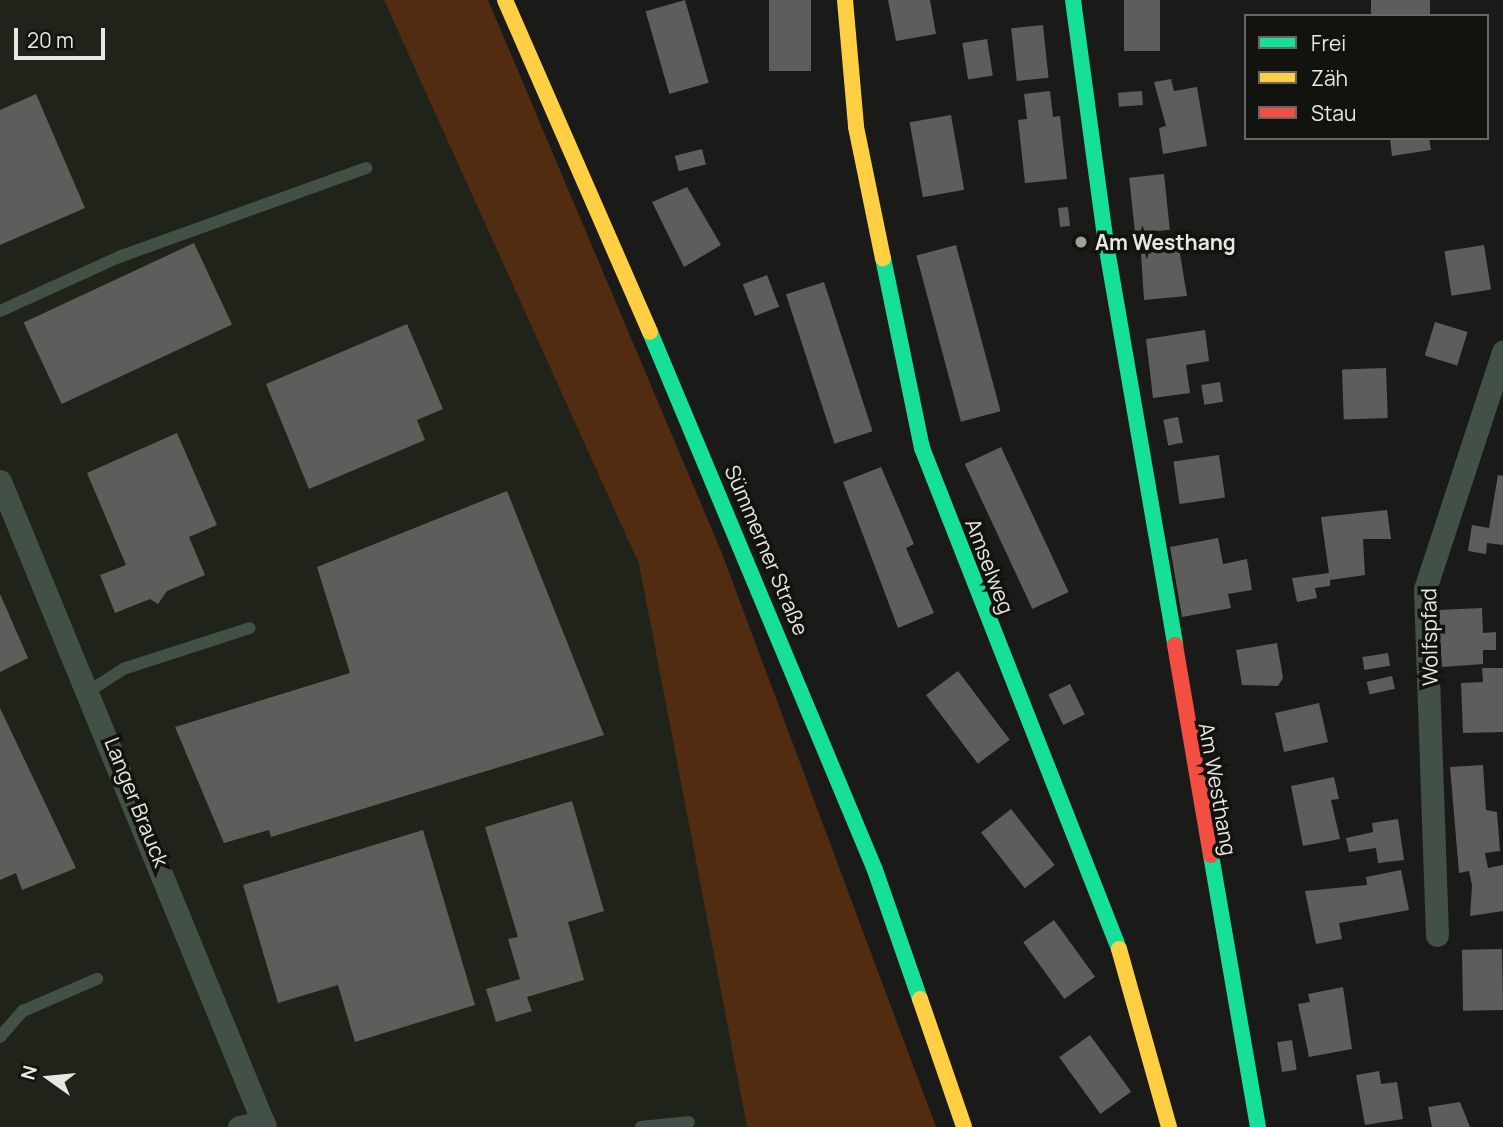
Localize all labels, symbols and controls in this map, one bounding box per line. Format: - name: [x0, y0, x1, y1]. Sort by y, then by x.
- scale bar: [18, 14, 108, 58]
- legend: [1244, 14, 1489, 140]
- text: 20 m: [27, 26, 74, 54]
- text: Frei: [1311, 29, 1346, 57]
- text: Zäh: [1311, 64, 1348, 92]
- text: Stau: [1311, 99, 1357, 127]
- place label: Am Westhang: [1095, 229, 1236, 255]
- marker: Am Westhang: [1073, 234, 1089, 250]
- street label: Sümmerner Straße: [720, 461, 814, 639]
- street label: Amselweg: [960, 515, 1020, 617]
- street label: Wolfspfad: [1416, 588, 1442, 686]
- street label: Am Westhang: [1194, 721, 1242, 857]
- street label: Langer Brauck: [100, 734, 174, 870]
- north arrow: [14, 1043, 84, 1113]
- text: N: [14, 1063, 43, 1083]

